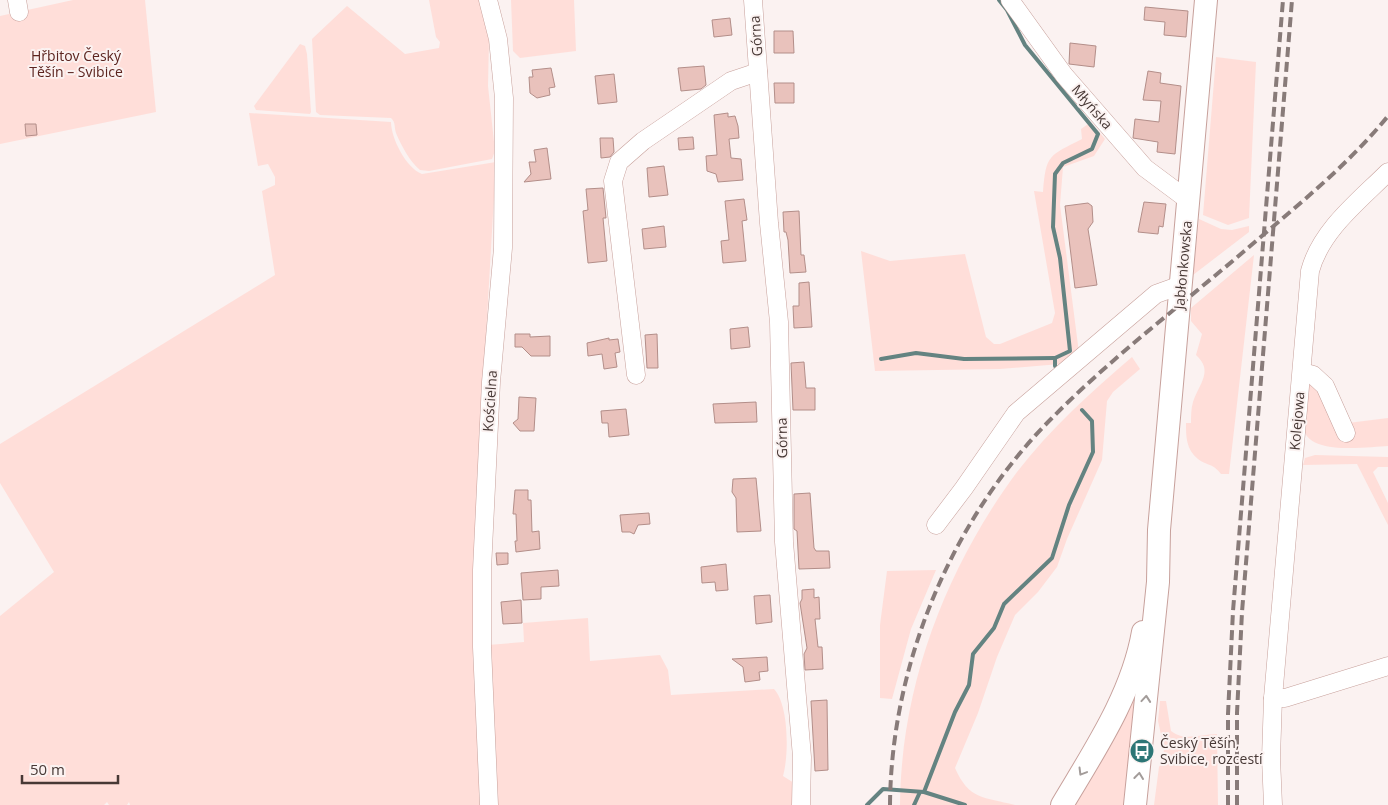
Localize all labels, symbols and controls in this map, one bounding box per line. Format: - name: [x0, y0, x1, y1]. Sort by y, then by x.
- street label: Górna: [745, 15, 766, 57]
- park label: Hřbitov Český Těšín – Svibice: [29, 46, 123, 81]
- street label: Młyńska: [1068, 80, 1117, 133]
- street label: Jabłonkowska: [1169, 220, 1196, 312]
- street label: Kościelna: [478, 370, 501, 432]
- street label: Kolejowa: [1284, 391, 1309, 451]
- street label: Górna: [772, 418, 791, 459]
- one-way arrow: [1141, 695, 1152, 703]
- place label: Český Těšín, Svibice, rozcestí: [1160, 733, 1263, 768]
- bus stop icon: Český Těšín, Svibice, rozcestí: [1129, 738, 1155, 764]
- scale bar: [22, 752, 119, 784]
- text: 50 m: [30, 759, 65, 779]
- one-way arrow: [1078, 767, 1088, 776]
- one-way arrow: [1133, 772, 1144, 780]

